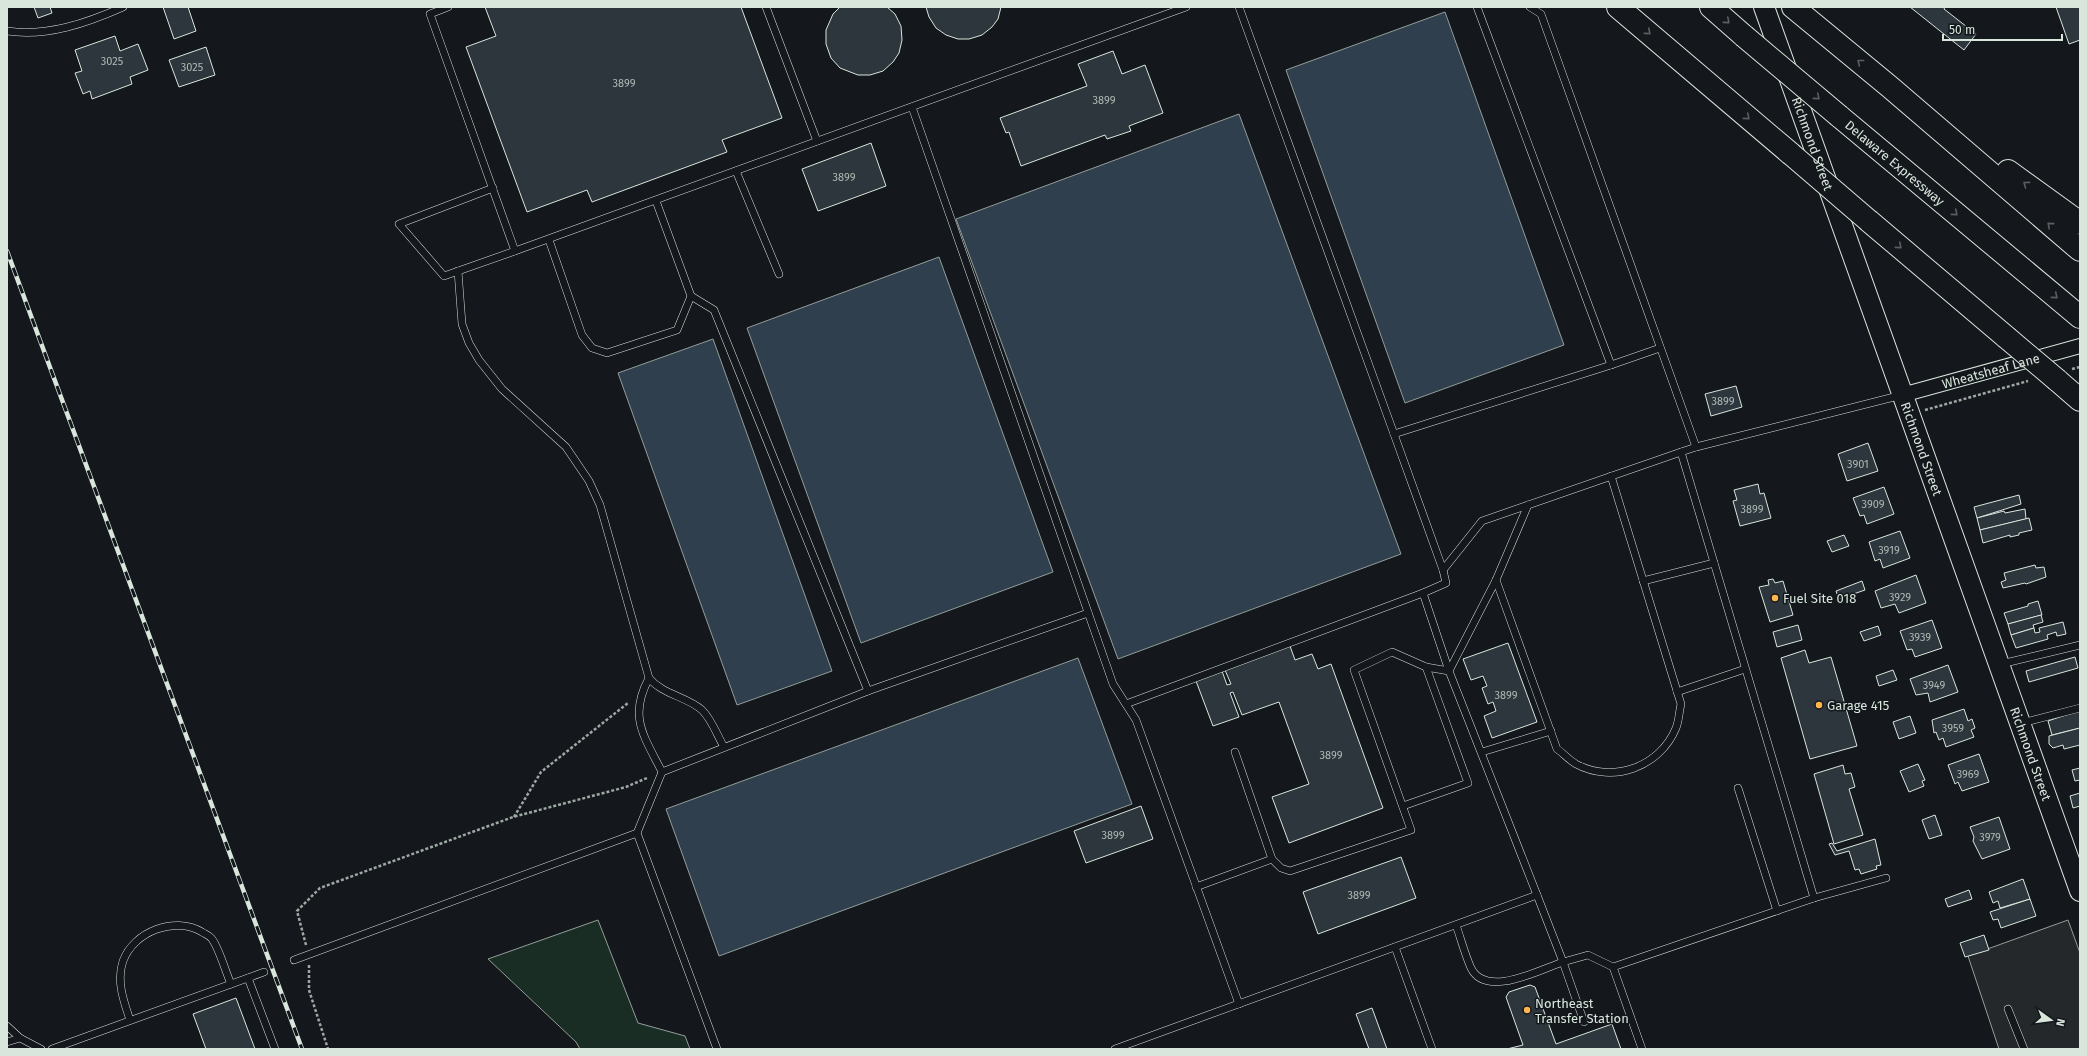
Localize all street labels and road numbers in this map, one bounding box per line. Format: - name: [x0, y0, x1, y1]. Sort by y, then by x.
- street label: Richmond Street: [1789, 95, 1837, 193]
- street label: Delaware Expressway: [1842, 117, 1948, 209]
- street label: Wheatsheaf Lane: [1940, 350, 2041, 391]
- street label: Richmond Street: [1898, 400, 1946, 498]
- street label: Richmond Street: [2007, 705, 2055, 803]

